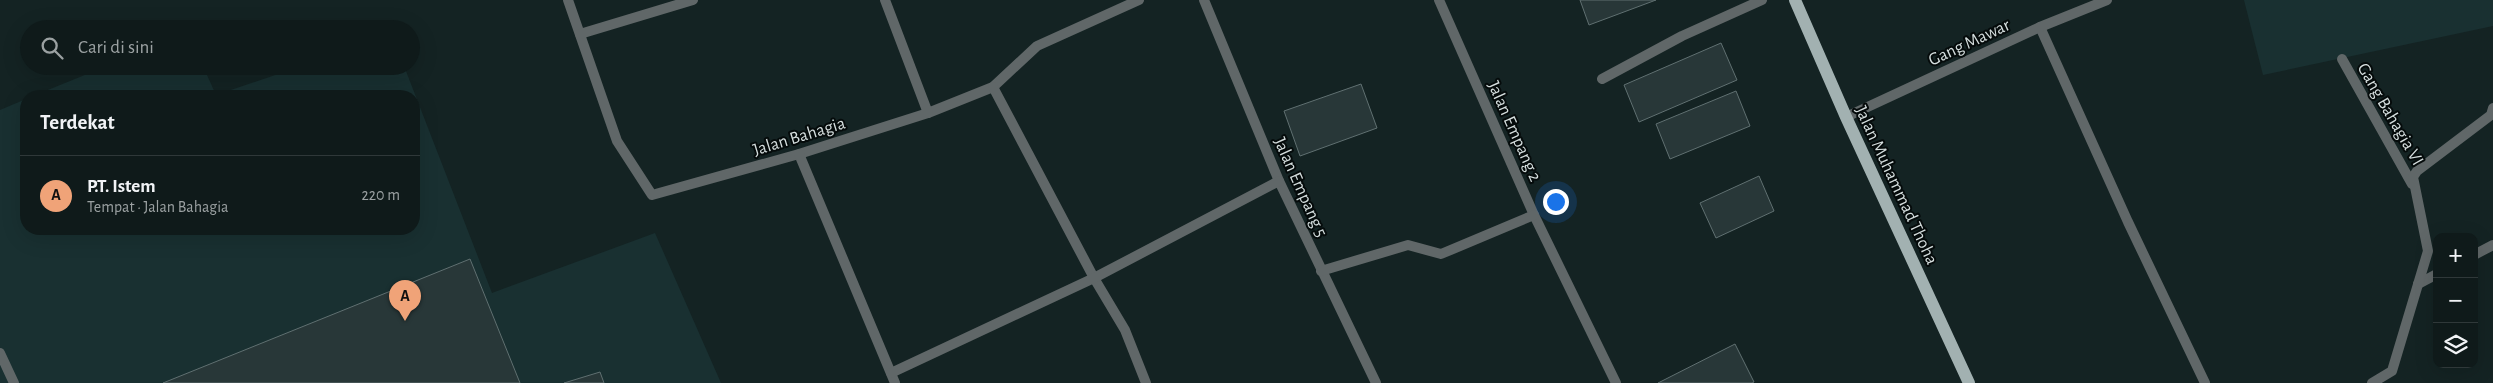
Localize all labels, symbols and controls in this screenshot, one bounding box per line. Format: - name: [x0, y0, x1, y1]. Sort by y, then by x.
- street label: Gang Mawar: [1926, 16, 2013, 70]
- search box: [20, 20, 420, 75]
- icon: search: [38, 34, 66, 62]
- text: Cari di sini: [78, 38, 154, 57]
- street label: Gang Bahagia VI: [2354, 60, 2427, 169]
- street label: Jalan Empang 2: [1484, 79, 1544, 184]
- street label: Jalan Muhammad Thoha: [1851, 103, 1941, 267]
- text: Terdekat: [40, 112, 115, 133]
- street label: Jalan Bahagia: [751, 114, 848, 160]
- street label: Jalan Empang 5: [1270, 135, 1330, 240]
- text: P.T. Istem: [87, 177, 156, 196]
- text: A: [51, 187, 61, 203]
- text: 220 m: [362, 187, 400, 203]
- your location: [1543, 189, 1569, 215]
- text: Tempat · Jalan Bahagia: [87, 199, 228, 215]
- map controls: [2433, 233, 2478, 368]
- button: +: [2433, 233, 2478, 278]
- button: −: [2433, 278, 2478, 323]
- pin: A: [389, 280, 421, 321]
- button: layers: [2433, 323, 2478, 368]

